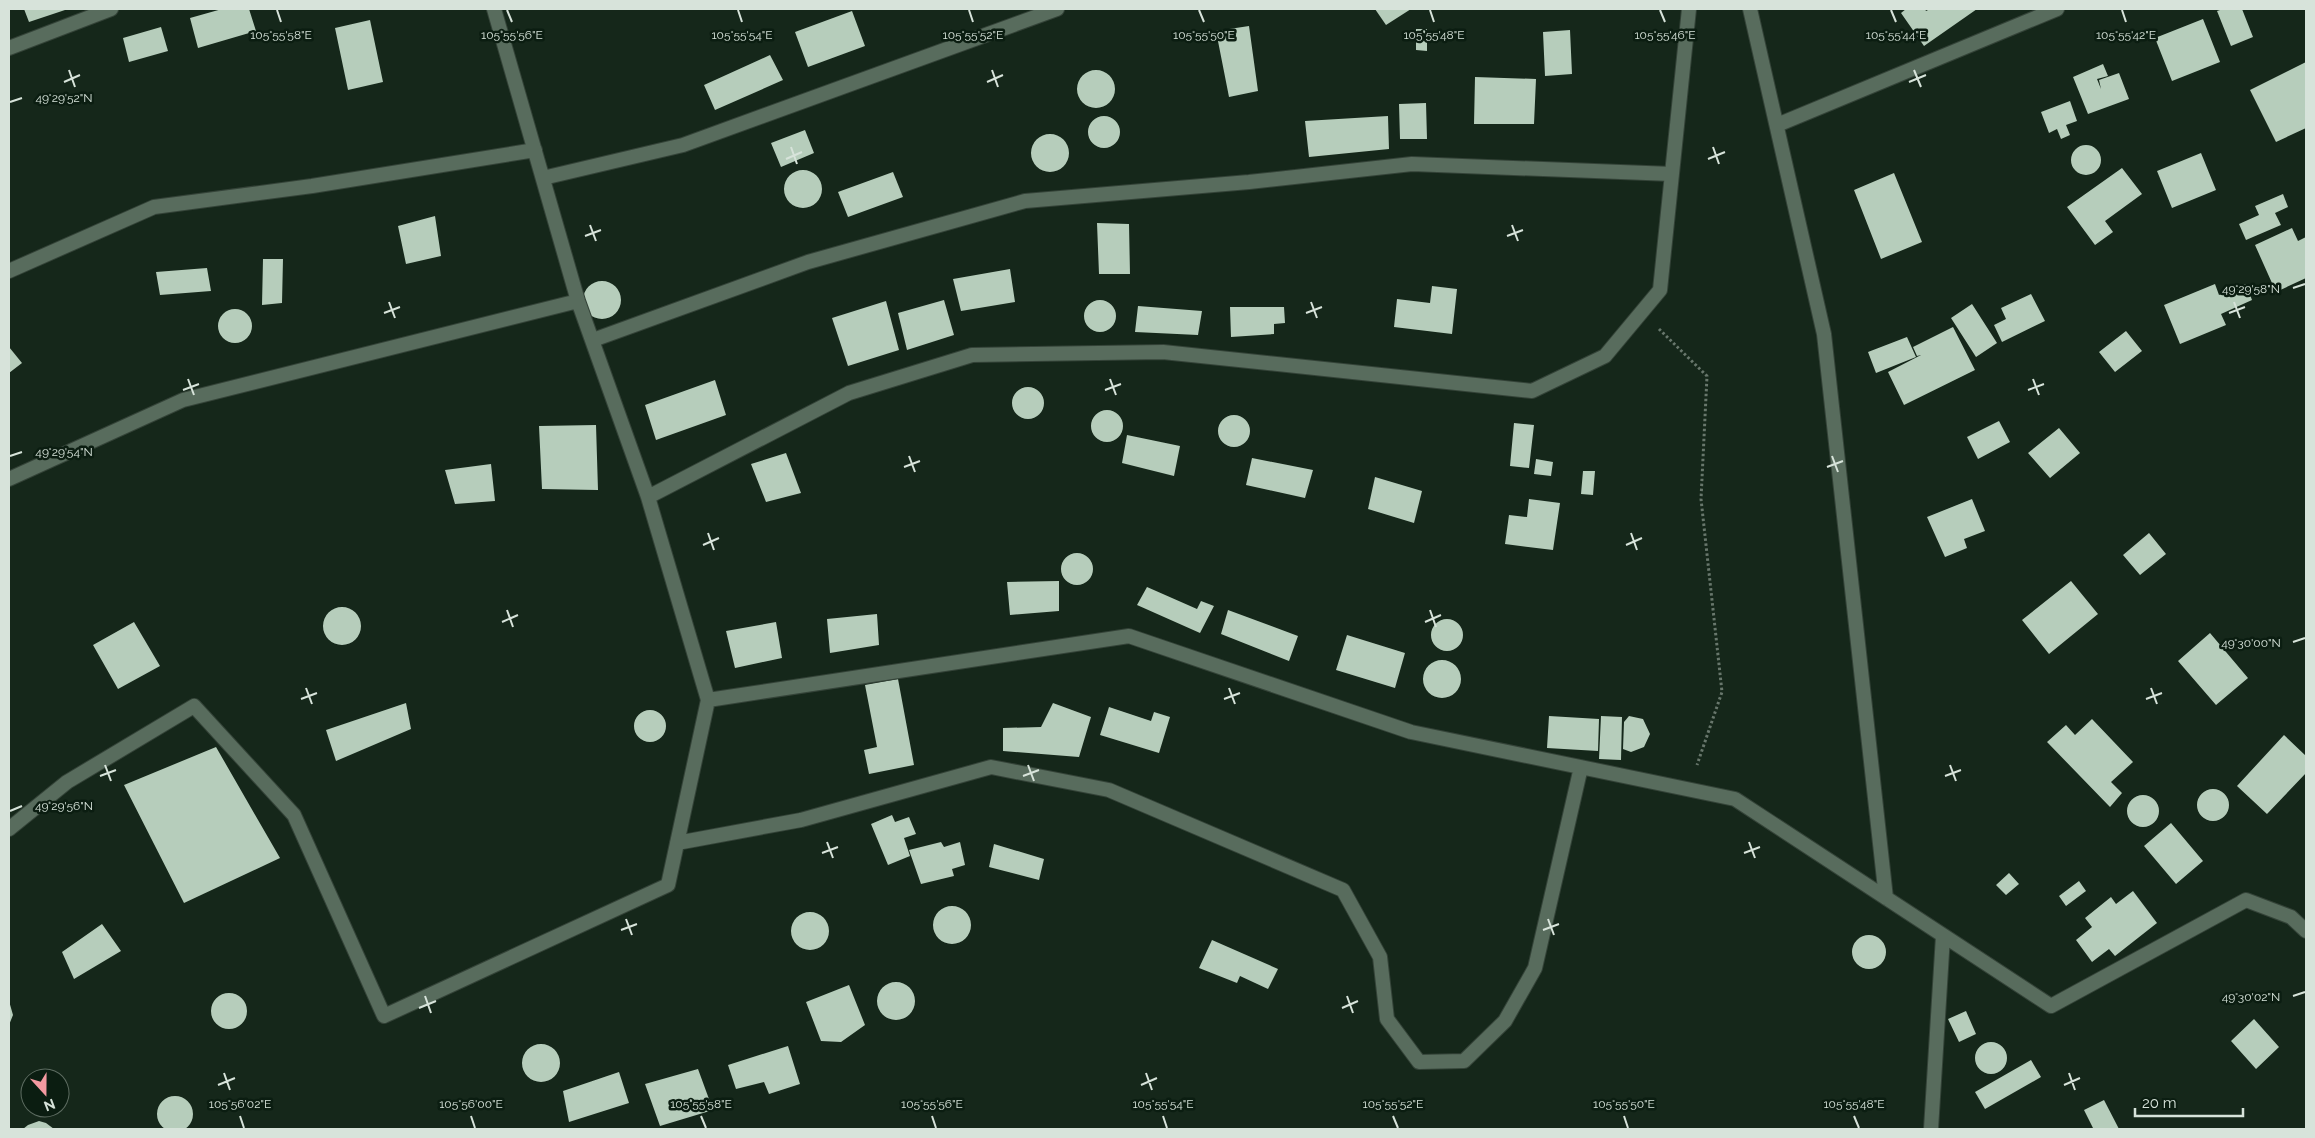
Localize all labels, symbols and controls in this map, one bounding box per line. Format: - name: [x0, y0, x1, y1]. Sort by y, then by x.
- text: 105°55'58"E: [250, 28, 312, 42]
- text: 105°55'56"E: [481, 28, 543, 42]
- text: 105°55'54"E: [711, 28, 773, 42]
- text: 105°55'52"E: [943, 28, 1003, 42]
- text: 105°55'50"E: [1173, 28, 1235, 42]
- text: 105°55'48"E: [1403, 28, 1465, 42]
- text: 105°55'46"E: [1634, 28, 1696, 42]
- text: 105°55'44"E: [1866, 28, 1926, 42]
- text: 105°55'42"E: [2096, 28, 2156, 42]
- text: 49°29'52"N: [35, 91, 93, 105]
- text: 49°29'58"N: [2222, 282, 2280, 296]
- text: 49°29'54"N: [35, 445, 93, 459]
- text: 49°30'00"N: [2221, 636, 2281, 650]
- text: 49°29'56"N: [35, 799, 93, 813]
- text: 49°30'02"N: [2222, 990, 2280, 1004]
- north arrow: [20, 1068, 70, 1118]
- scale bar: [2135, 1086, 2242, 1118]
- text: 20 m: [2142, 1094, 2177, 1112]
- text: N: [42, 1096, 58, 1115]
- text: 105°56'02"E: [209, 1097, 271, 1111]
- text: 105°56'00"E: [439, 1097, 503, 1111]
- text: 105°55'58"E: [670, 1097, 732, 1111]
- text: 105°55'56"E: [901, 1097, 963, 1111]
- text: 105°55'54"E: [1132, 1097, 1194, 1111]
- text: 105°55'52"E: [1363, 1097, 1423, 1111]
- text: 105°55'50"E: [1593, 1097, 1655, 1111]
- text: 105°55'48"E: [1823, 1097, 1885, 1111]

